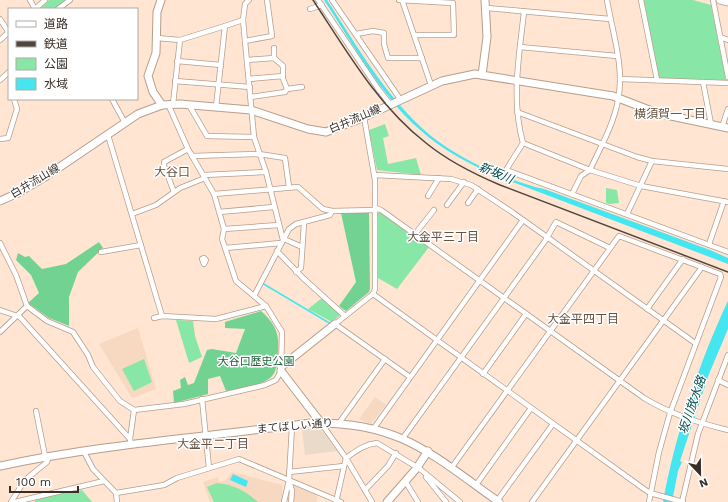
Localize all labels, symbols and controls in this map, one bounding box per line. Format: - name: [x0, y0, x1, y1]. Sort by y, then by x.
- legend: [8, 8, 138, 100]
- text: 道路: [44, 17, 68, 31]
- text: 鉄道: [44, 37, 68, 51]
- text: 公園: [44, 57, 68, 71]
- text: 水域: [44, 77, 68, 91]
- street label: 白井流山線: [327, 102, 383, 136]
- district label: 横須賀一丁目: [634, 107, 706, 121]
- water label: 新坂川: [477, 160, 517, 187]
- street label: 白井流山線: [8, 161, 62, 201]
- district label: 大谷口: [154, 165, 190, 179]
- district label: 大金平三丁目: [407, 230, 479, 244]
- district label: 大金平四丁目: [547, 312, 619, 326]
- park label: 大谷口歴史公園: [218, 355, 295, 368]
- water label: 坂川放水路: [676, 373, 709, 436]
- street label: まてばしい通り: [256, 416, 334, 436]
- district label: 大金平二丁目: [177, 437, 249, 451]
- north arrow: [680, 454, 720, 494]
- scale bar: [10, 468, 78, 494]
- text: 100 m: [16, 475, 51, 489]
- text: N: [697, 475, 710, 490]

